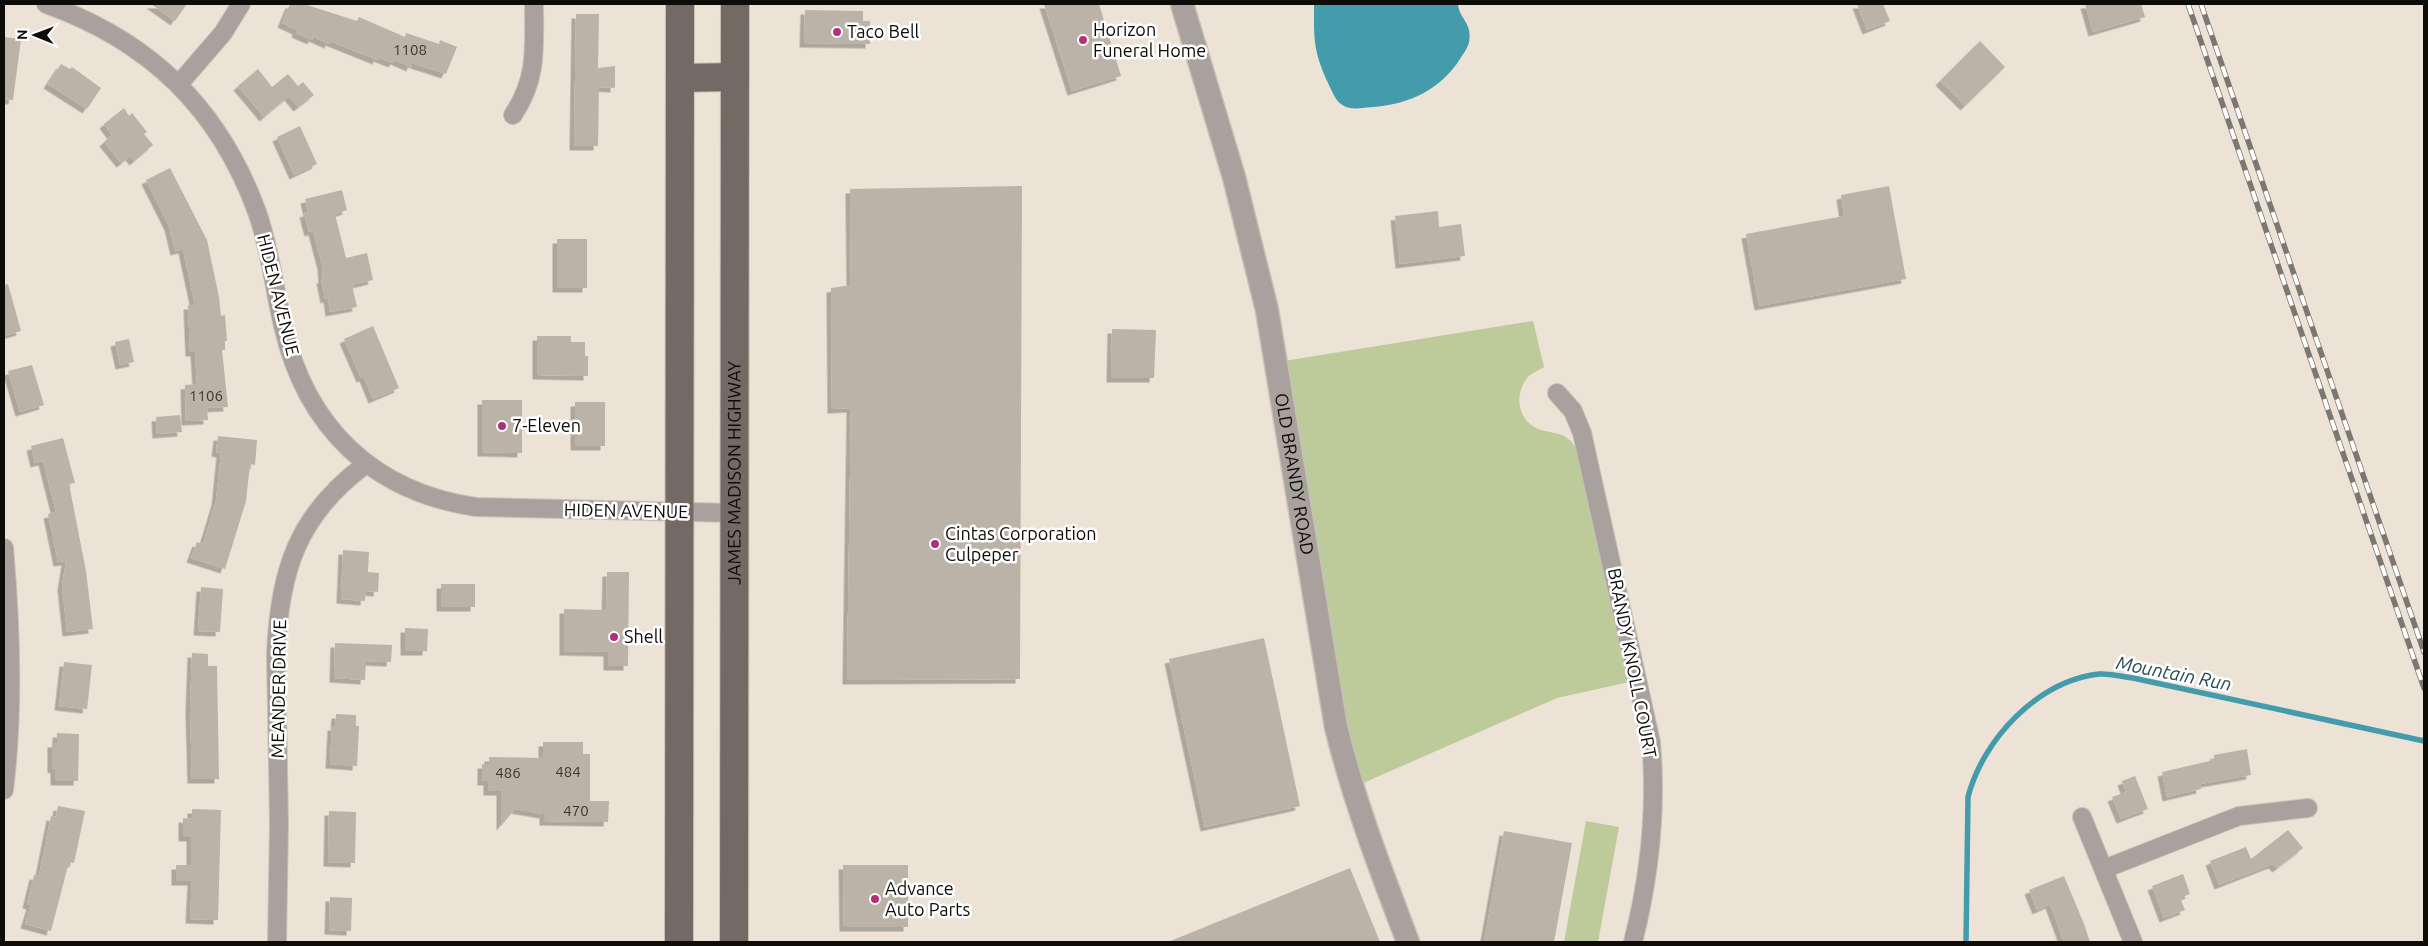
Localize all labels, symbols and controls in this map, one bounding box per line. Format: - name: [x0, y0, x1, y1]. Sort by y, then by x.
- north arrow: [10, 10, 60, 60]
- place label: Horizon Funeral Home: [1093, 19, 1206, 60]
- place label: Taco Bell: [847, 21, 920, 41]
- marker: Taco Bell: [831, 26, 843, 38]
- text: N: [14, 29, 30, 40]
- marker: Horizon Funeral Home: [1077, 34, 1089, 46]
- house number: 1108: [393, 41, 427, 58]
- street label: HIDEN AVENUE: [254, 232, 304, 358]
- street label: JAMES MADISON HIGHWAY: [723, 360, 744, 585]
- house number: 1106: [189, 387, 223, 404]
- street label: OLD BRANDY ROAD: [1272, 391, 1318, 556]
- place label: 7-Eleven: [512, 415, 581, 435]
- marker: 7-Eleven: [496, 420, 508, 432]
- street label: HIDEN AVENUE: [564, 499, 688, 521]
- place label: Cintas Corporation Culpeper: [945, 523, 1097, 564]
- marker: Cintas Corporation Culpeper: [929, 538, 941, 550]
- street label: BRANDY KNOLL COURT: [1605, 566, 1661, 759]
- street label: MEANDER DRIVE: [267, 619, 289, 759]
- place label: Shell: [624, 626, 663, 646]
- marker: Shell: [608, 631, 620, 643]
- water label: Mountain Run: [2114, 651, 2234, 695]
- house number: 484: [555, 763, 581, 780]
- house number: 486: [495, 764, 521, 781]
- house number: 470: [563, 802, 589, 819]
- place label: Advance Auto Parts: [885, 878, 970, 919]
- marker: Advance Auto Parts: [869, 893, 881, 905]

